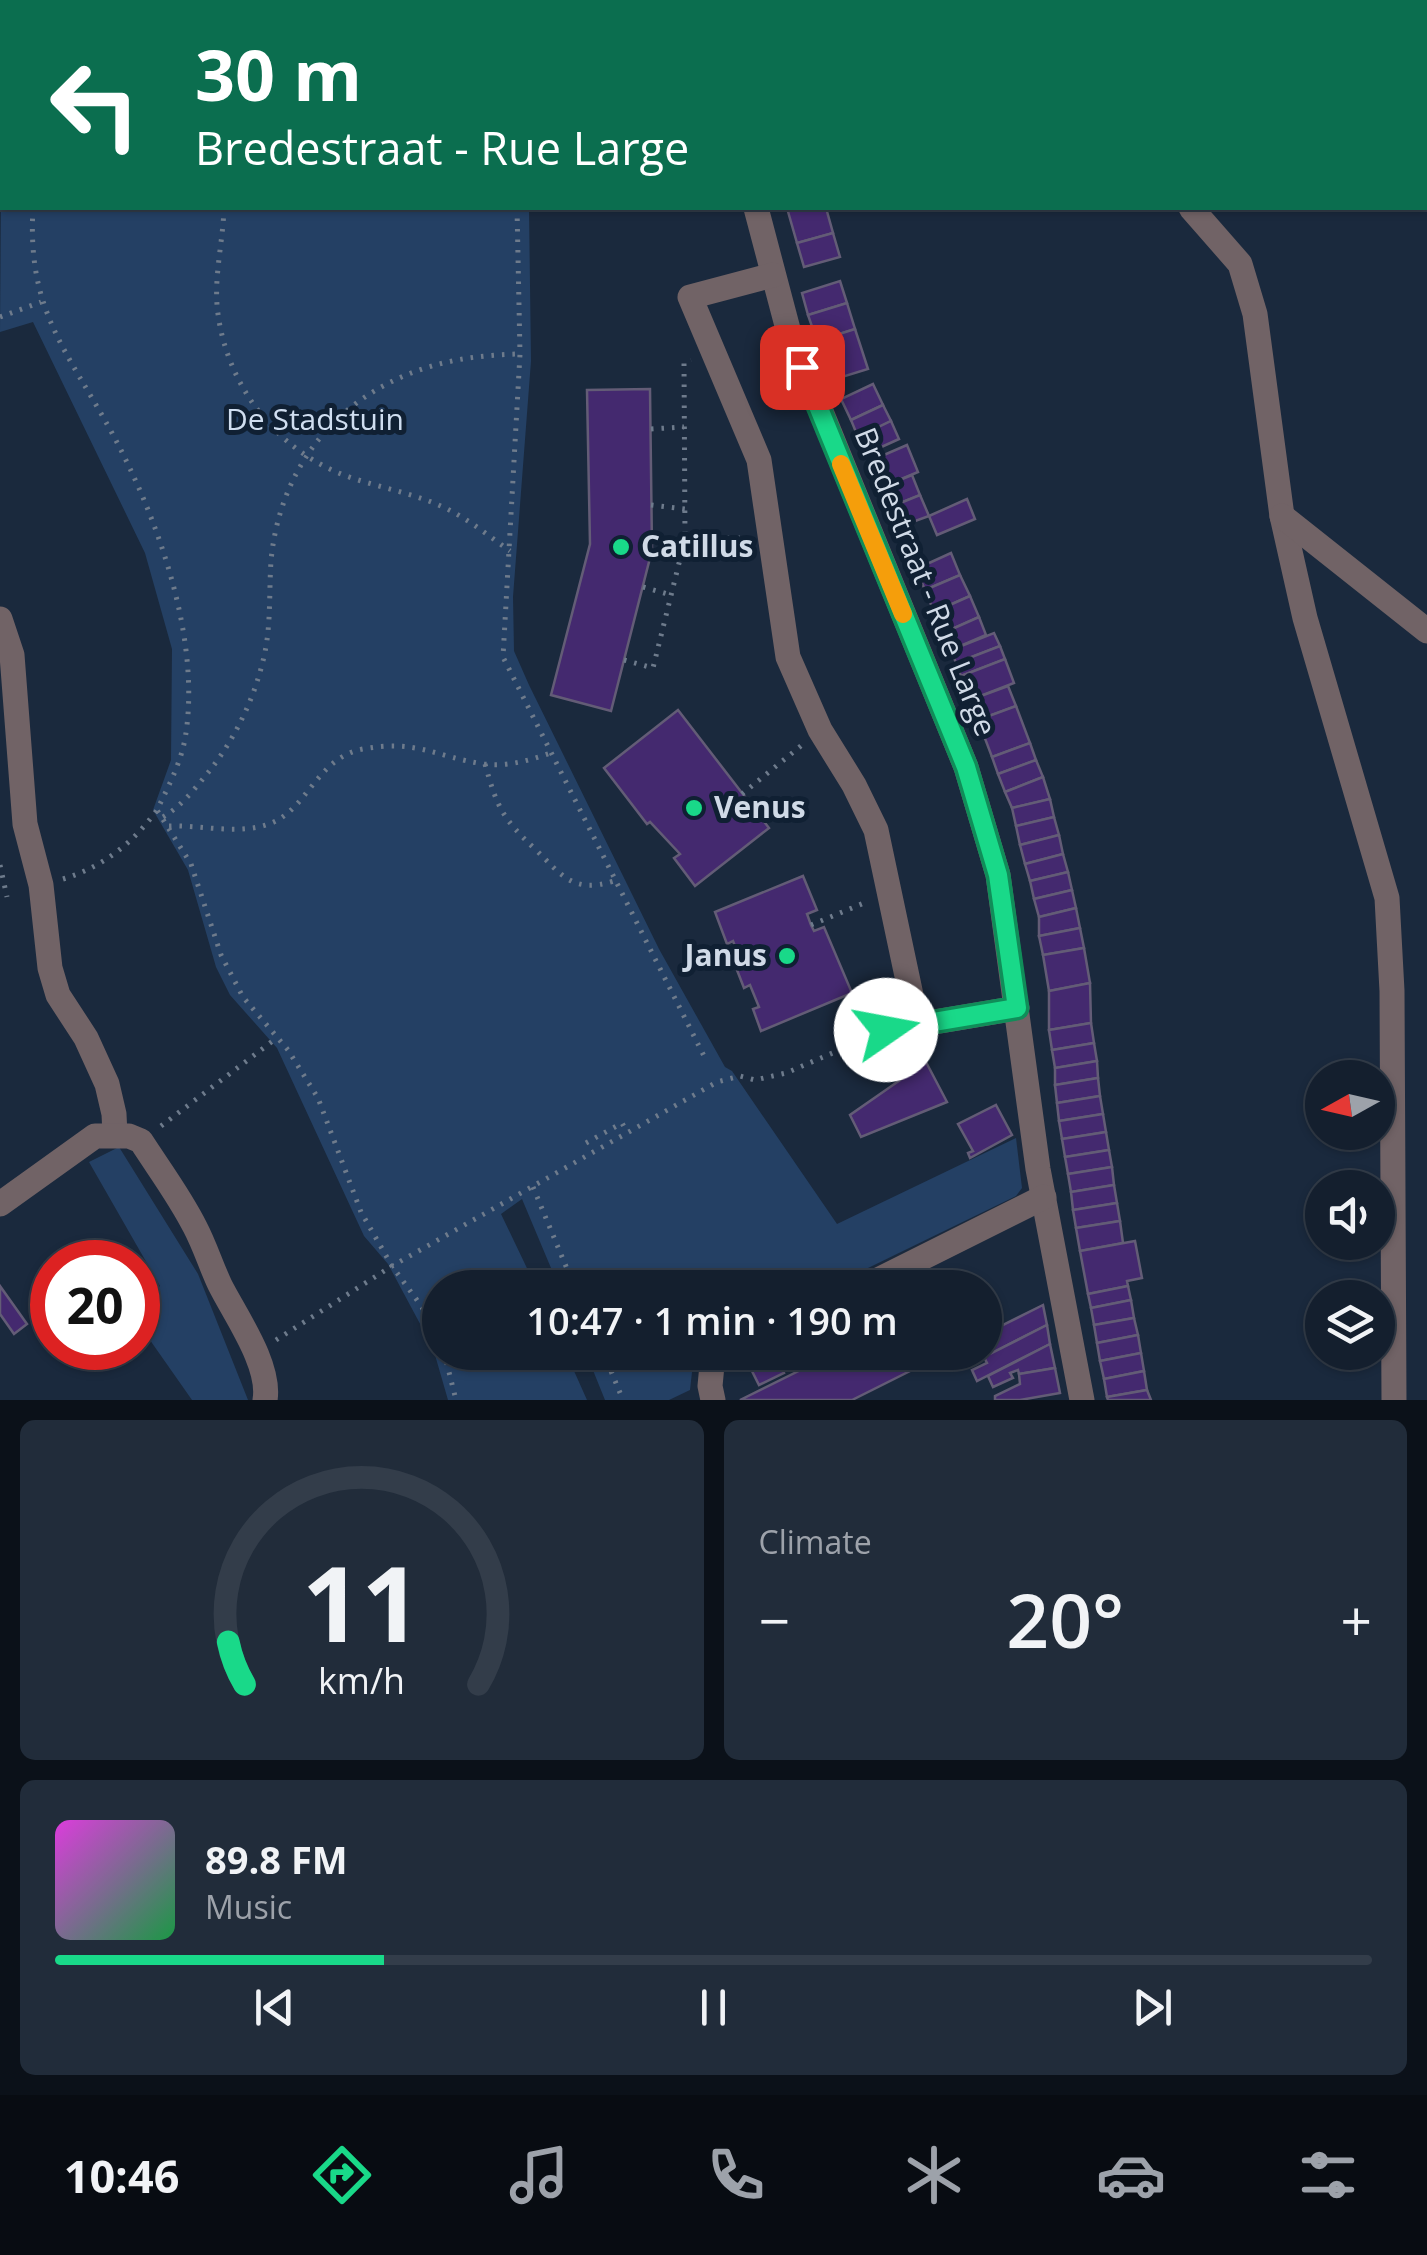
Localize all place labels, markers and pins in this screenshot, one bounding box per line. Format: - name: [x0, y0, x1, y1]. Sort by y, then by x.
- pin: [760, 325, 845, 410]
- place label: Catillus: [641, 525, 753, 566]
- marker: Catillus: [610, 536, 632, 558]
- place label: Venus: [714, 786, 806, 827]
- marker: Venus: [683, 797, 705, 819]
- place label: Janus: [682, 934, 767, 975]
- marker: Janus: [776, 945, 798, 967]

